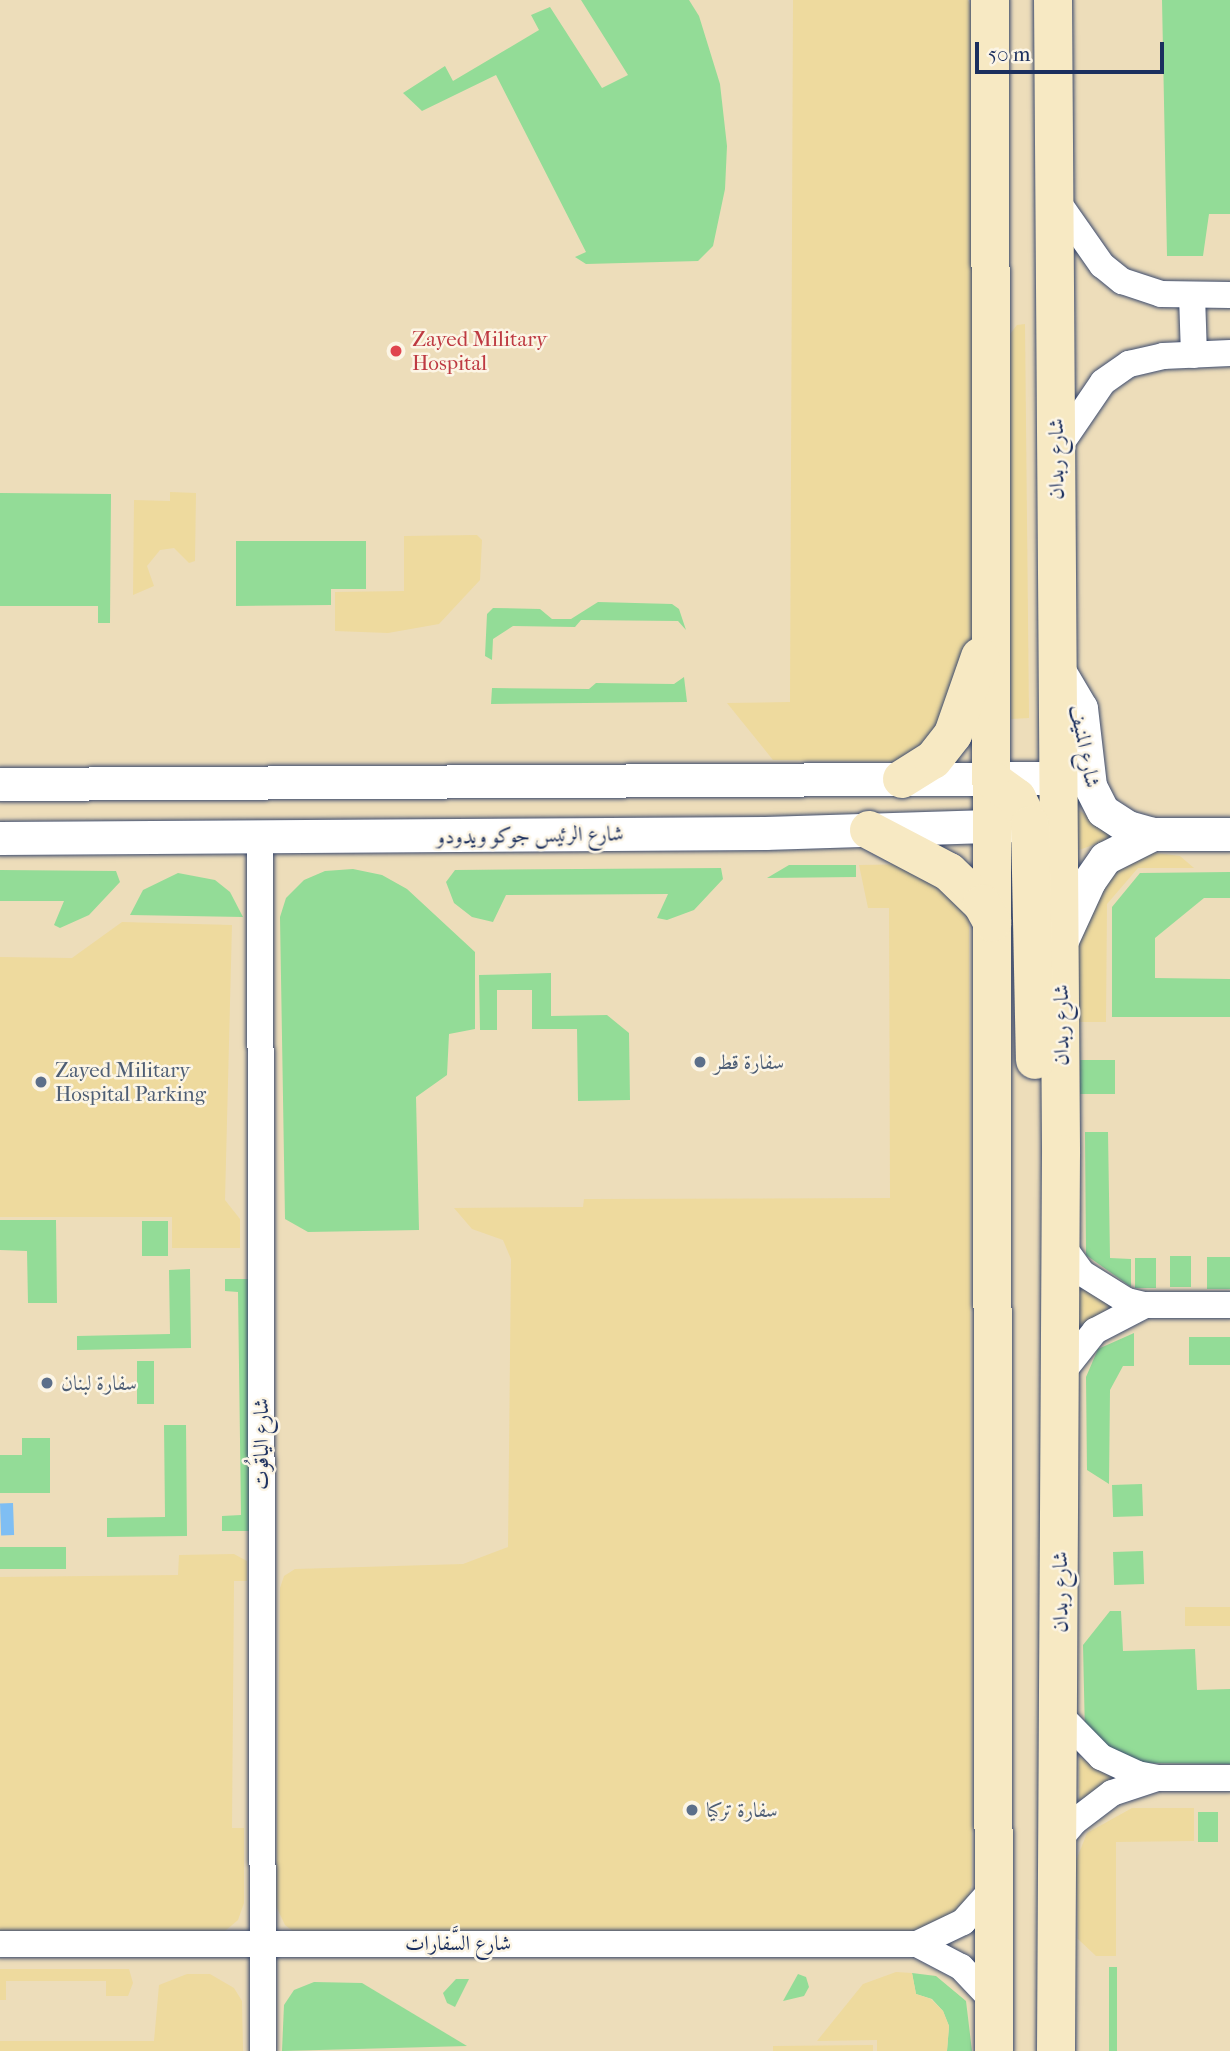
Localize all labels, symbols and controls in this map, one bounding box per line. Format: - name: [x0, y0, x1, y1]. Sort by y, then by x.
- scale bar: [978, 28, 1167, 72]
- text: 50 m: [988, 42, 1031, 66]
- place label: Zayed Military Hospital: [412, 326, 547, 376]
- marker: Zayed Military Hospital: [386, 341, 406, 361]
- street label: شارع ربدان: [1043, 418, 1069, 500]
- street label: شارع المنيف: [1065, 702, 1105, 790]
- street label: شارع الرئيس جوكو ويدودو: [436, 821, 624, 849]
- street label: شارع ربدان: [1048, 984, 1074, 1066]
- place label: سفارة قطر: [714, 1049, 784, 1075]
- marker: سفارة قطر: [692, 1054, 708, 1070]
- place label: Zayed Military Hospital Parking: [55, 1057, 206, 1107]
- marker: Zayed Military Hospital Parking: [33, 1074, 49, 1090]
- place label: سفارة لبنان: [61, 1370, 137, 1396]
- marker: سفارة لبنان: [39, 1375, 55, 1391]
- street label: شارع الياقُوت: [248, 1398, 274, 1490]
- street label: شارع ربدان: [1047, 1551, 1073, 1633]
- place label: سفارة تركيا: [706, 1797, 778, 1823]
- marker: سفارة تركيا: [684, 1802, 700, 1818]
- street label: شارع السَّفارات: [405, 1930, 511, 1956]

